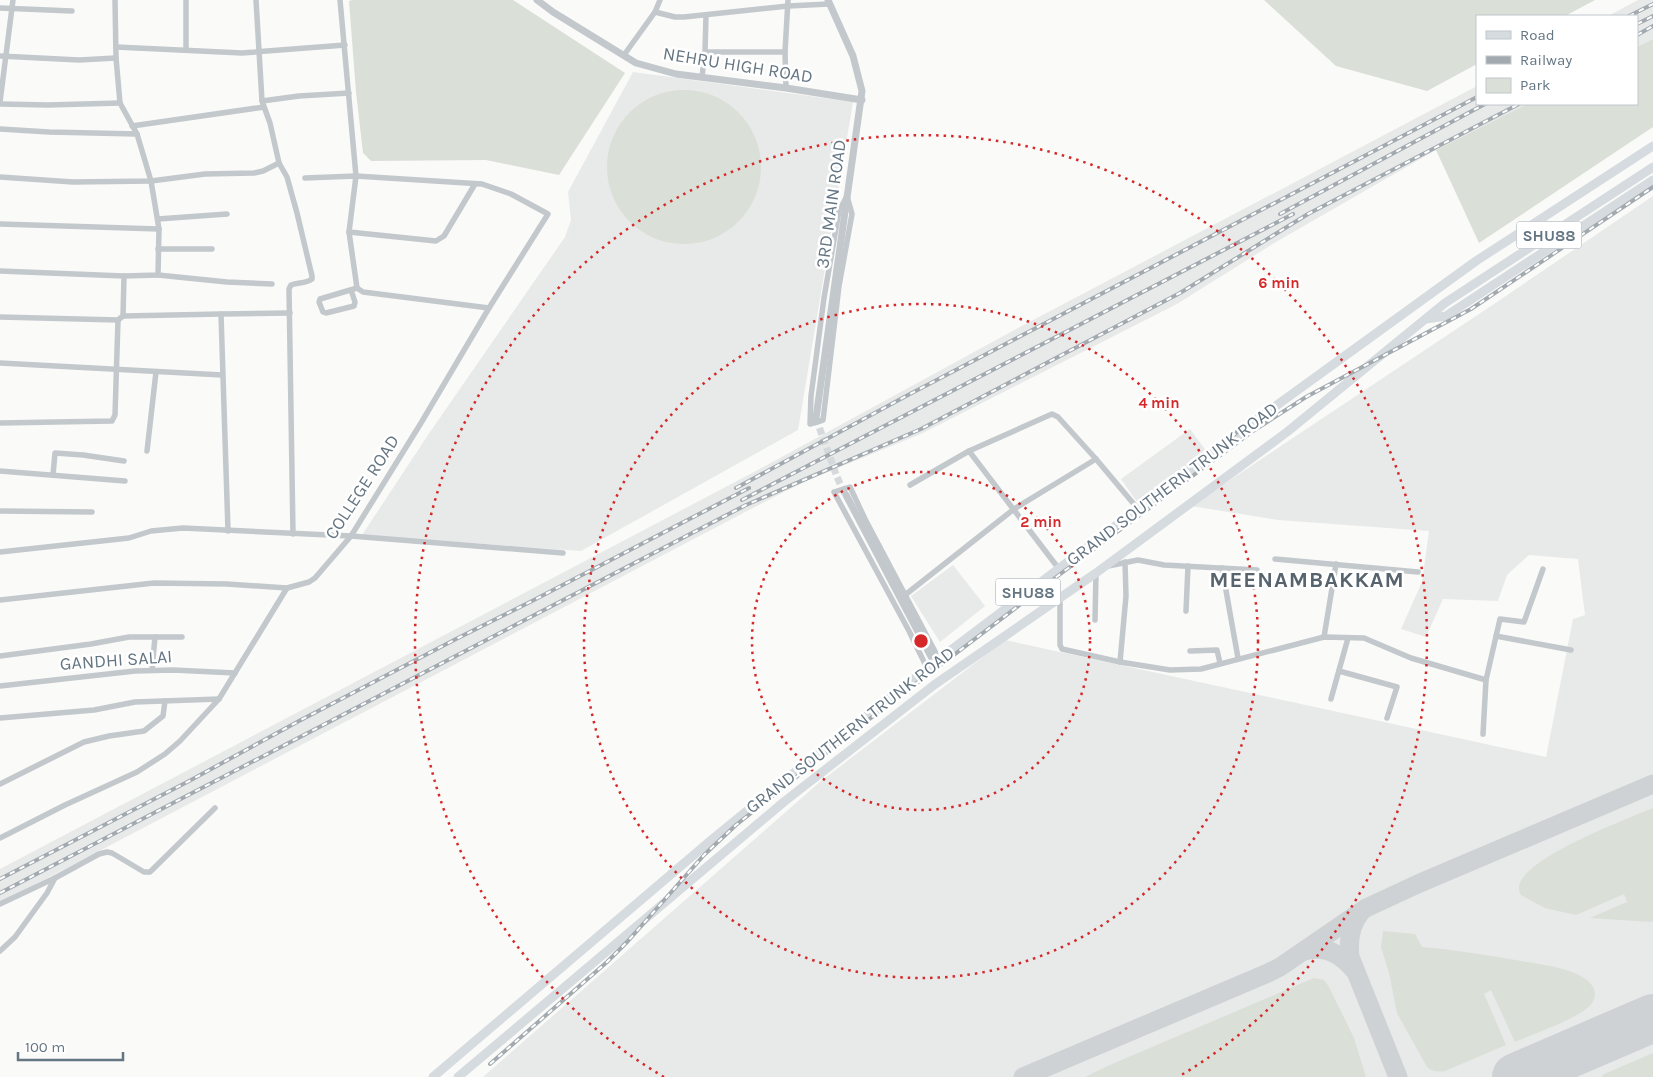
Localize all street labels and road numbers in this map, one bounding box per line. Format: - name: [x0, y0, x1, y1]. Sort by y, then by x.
- street label: NEHRU HIGH ROAD: [662, 42, 814, 88]
- street label: 3RD MAIN ROAD: [811, 138, 851, 270]
- road number: SHU88: [1516, 222, 1582, 248]
- street label: GRAND SOUTHERN TRUNK ROAD: [1062, 397, 1282, 571]
- street label: COLLEGE ROAD: [320, 430, 404, 544]
- road number: SHU88: [996, 578, 1060, 606]
- street label: GRAND SOUTHERN TRUNK ROAD: [741, 642, 959, 818]
- street label: GANDHI SALAI: [59, 645, 173, 675]

